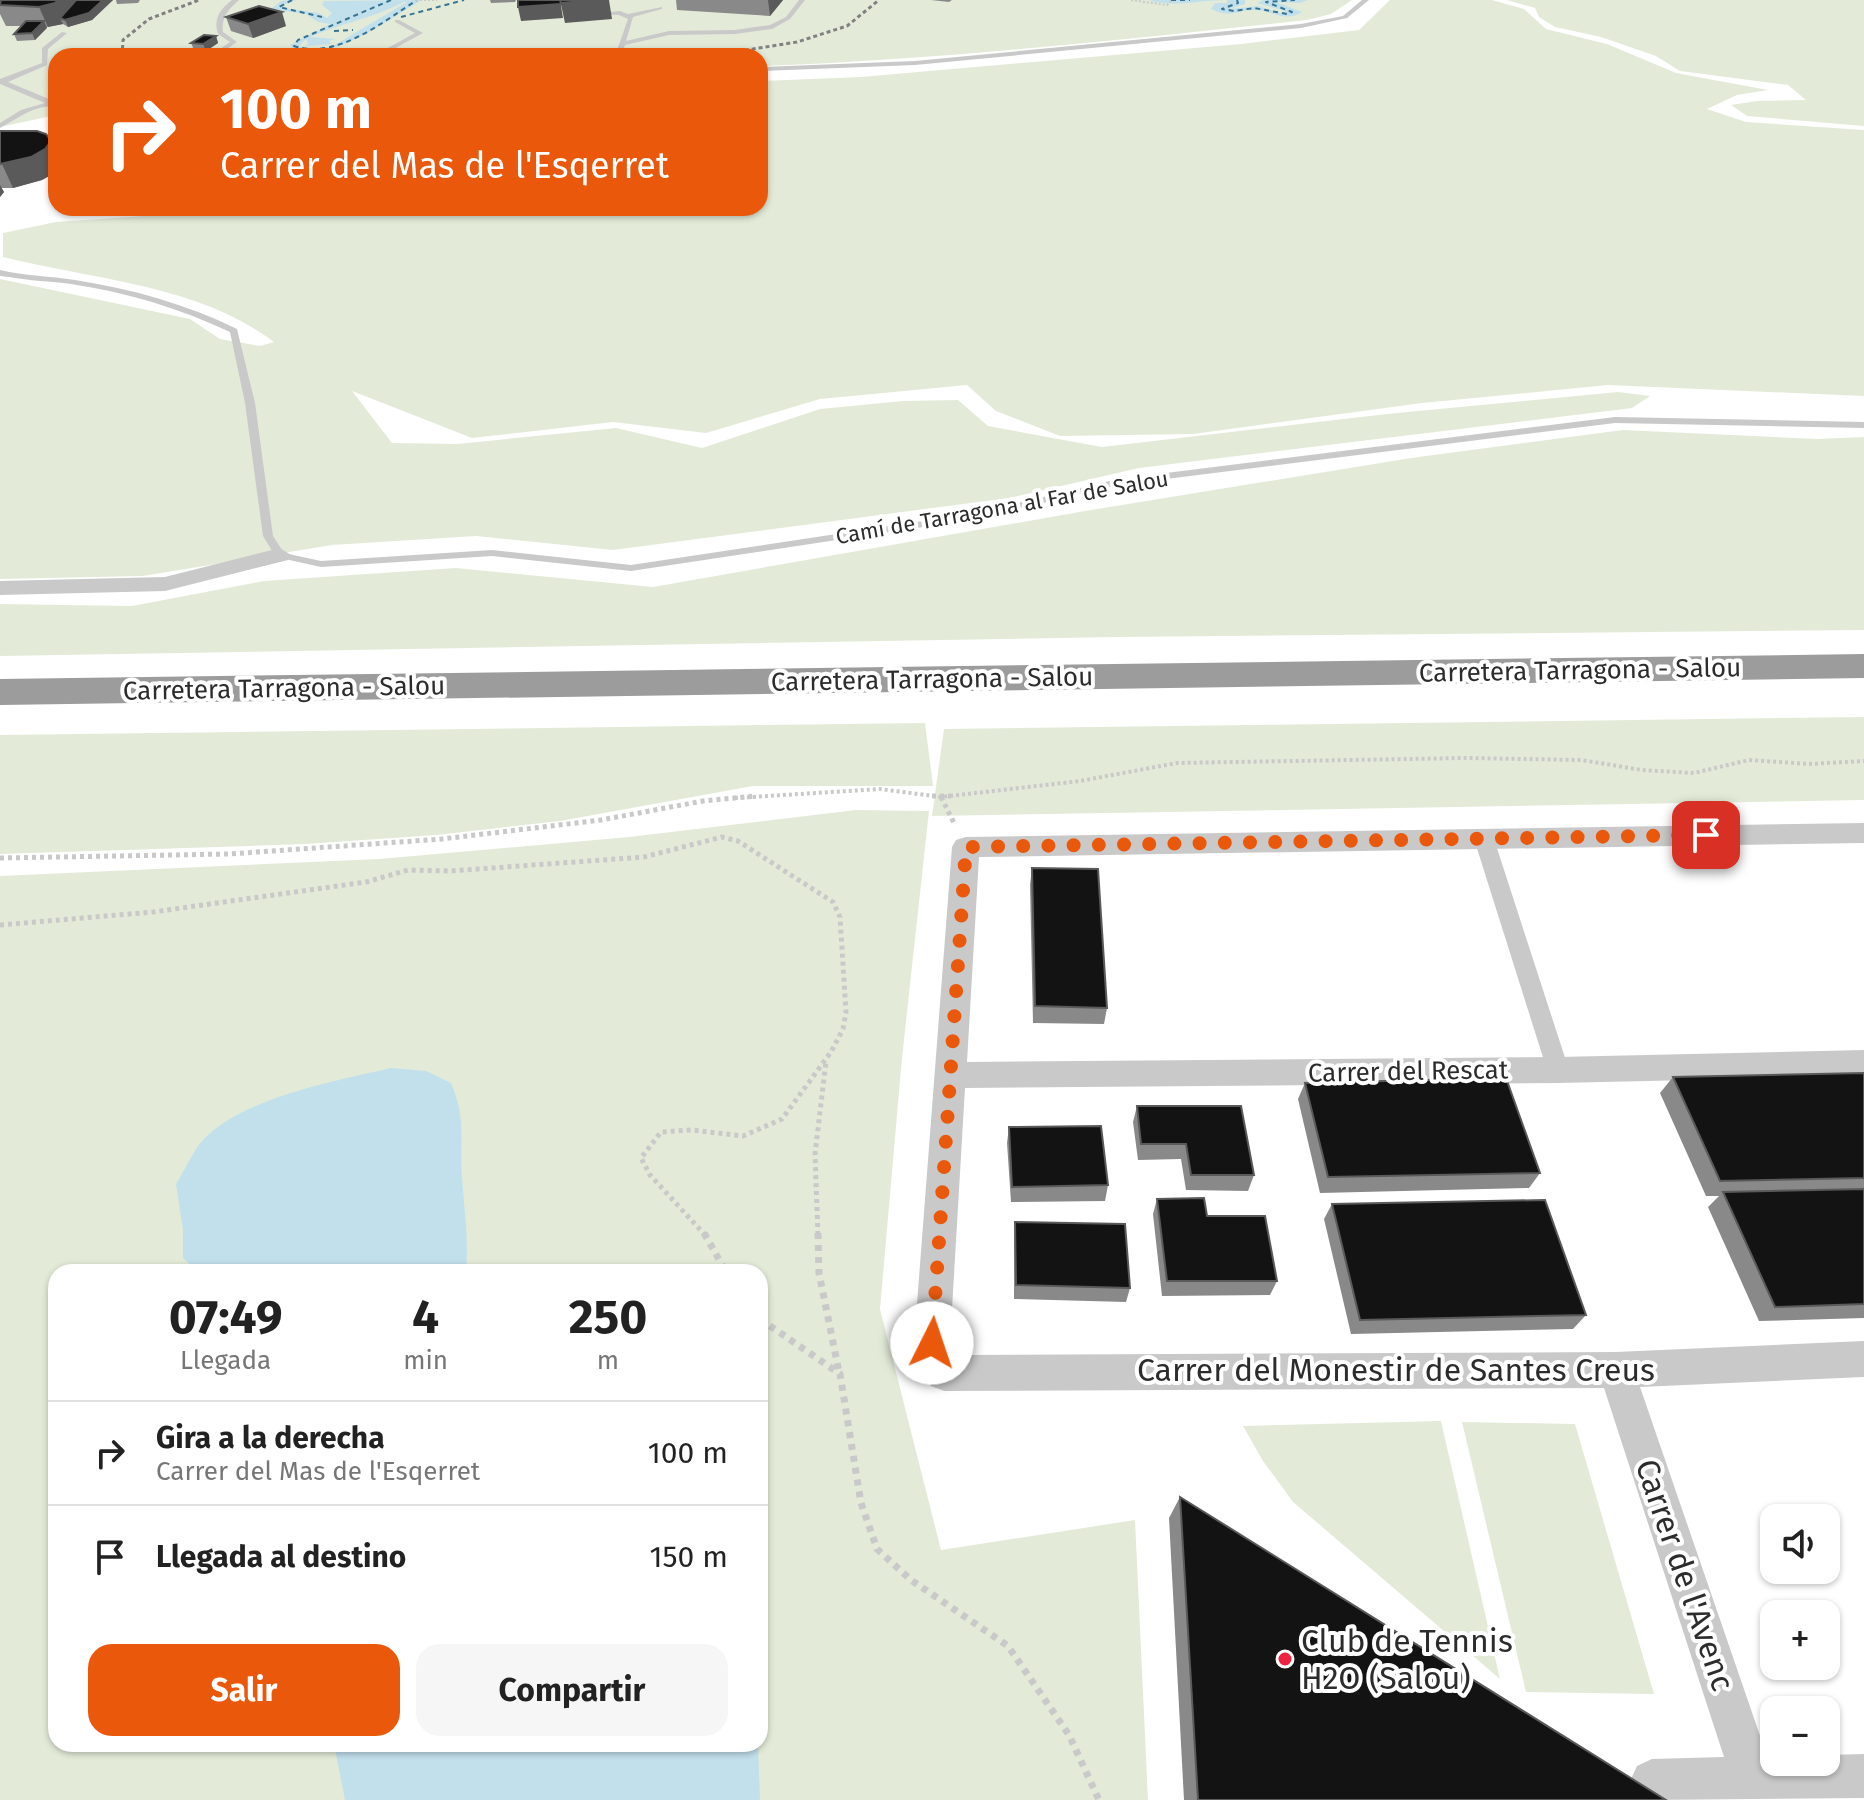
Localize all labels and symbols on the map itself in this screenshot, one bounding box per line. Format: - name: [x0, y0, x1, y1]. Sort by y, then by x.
- street label: Camí de Tarragona al Far de Salou: [834, 465, 1171, 550]
- street label: Carretera Tarragona - Salou: [1419, 652, 1741, 689]
- street label: Carretera Tarragona - Salou: [771, 661, 1093, 698]
- street label: Carretera Tarragona - Salou: [123, 670, 445, 707]
- pin: [1672, 801, 1740, 869]
- street label: Carrer del Rescat: [1308, 1054, 1509, 1089]
- position arrow: [890, 1301, 974, 1385]
- street label: Carrer del Monestir de Santes Creus: [1137, 1351, 1655, 1389]
- street label: Carrer de l'Avenc: [1628, 1454, 1742, 1696]
- place label: Club de Tennis H2O (Salou): [1301, 1622, 1513, 1697]
- marker: Club de Tennis H2O (Salou): [1276, 1650, 1294, 1668]

